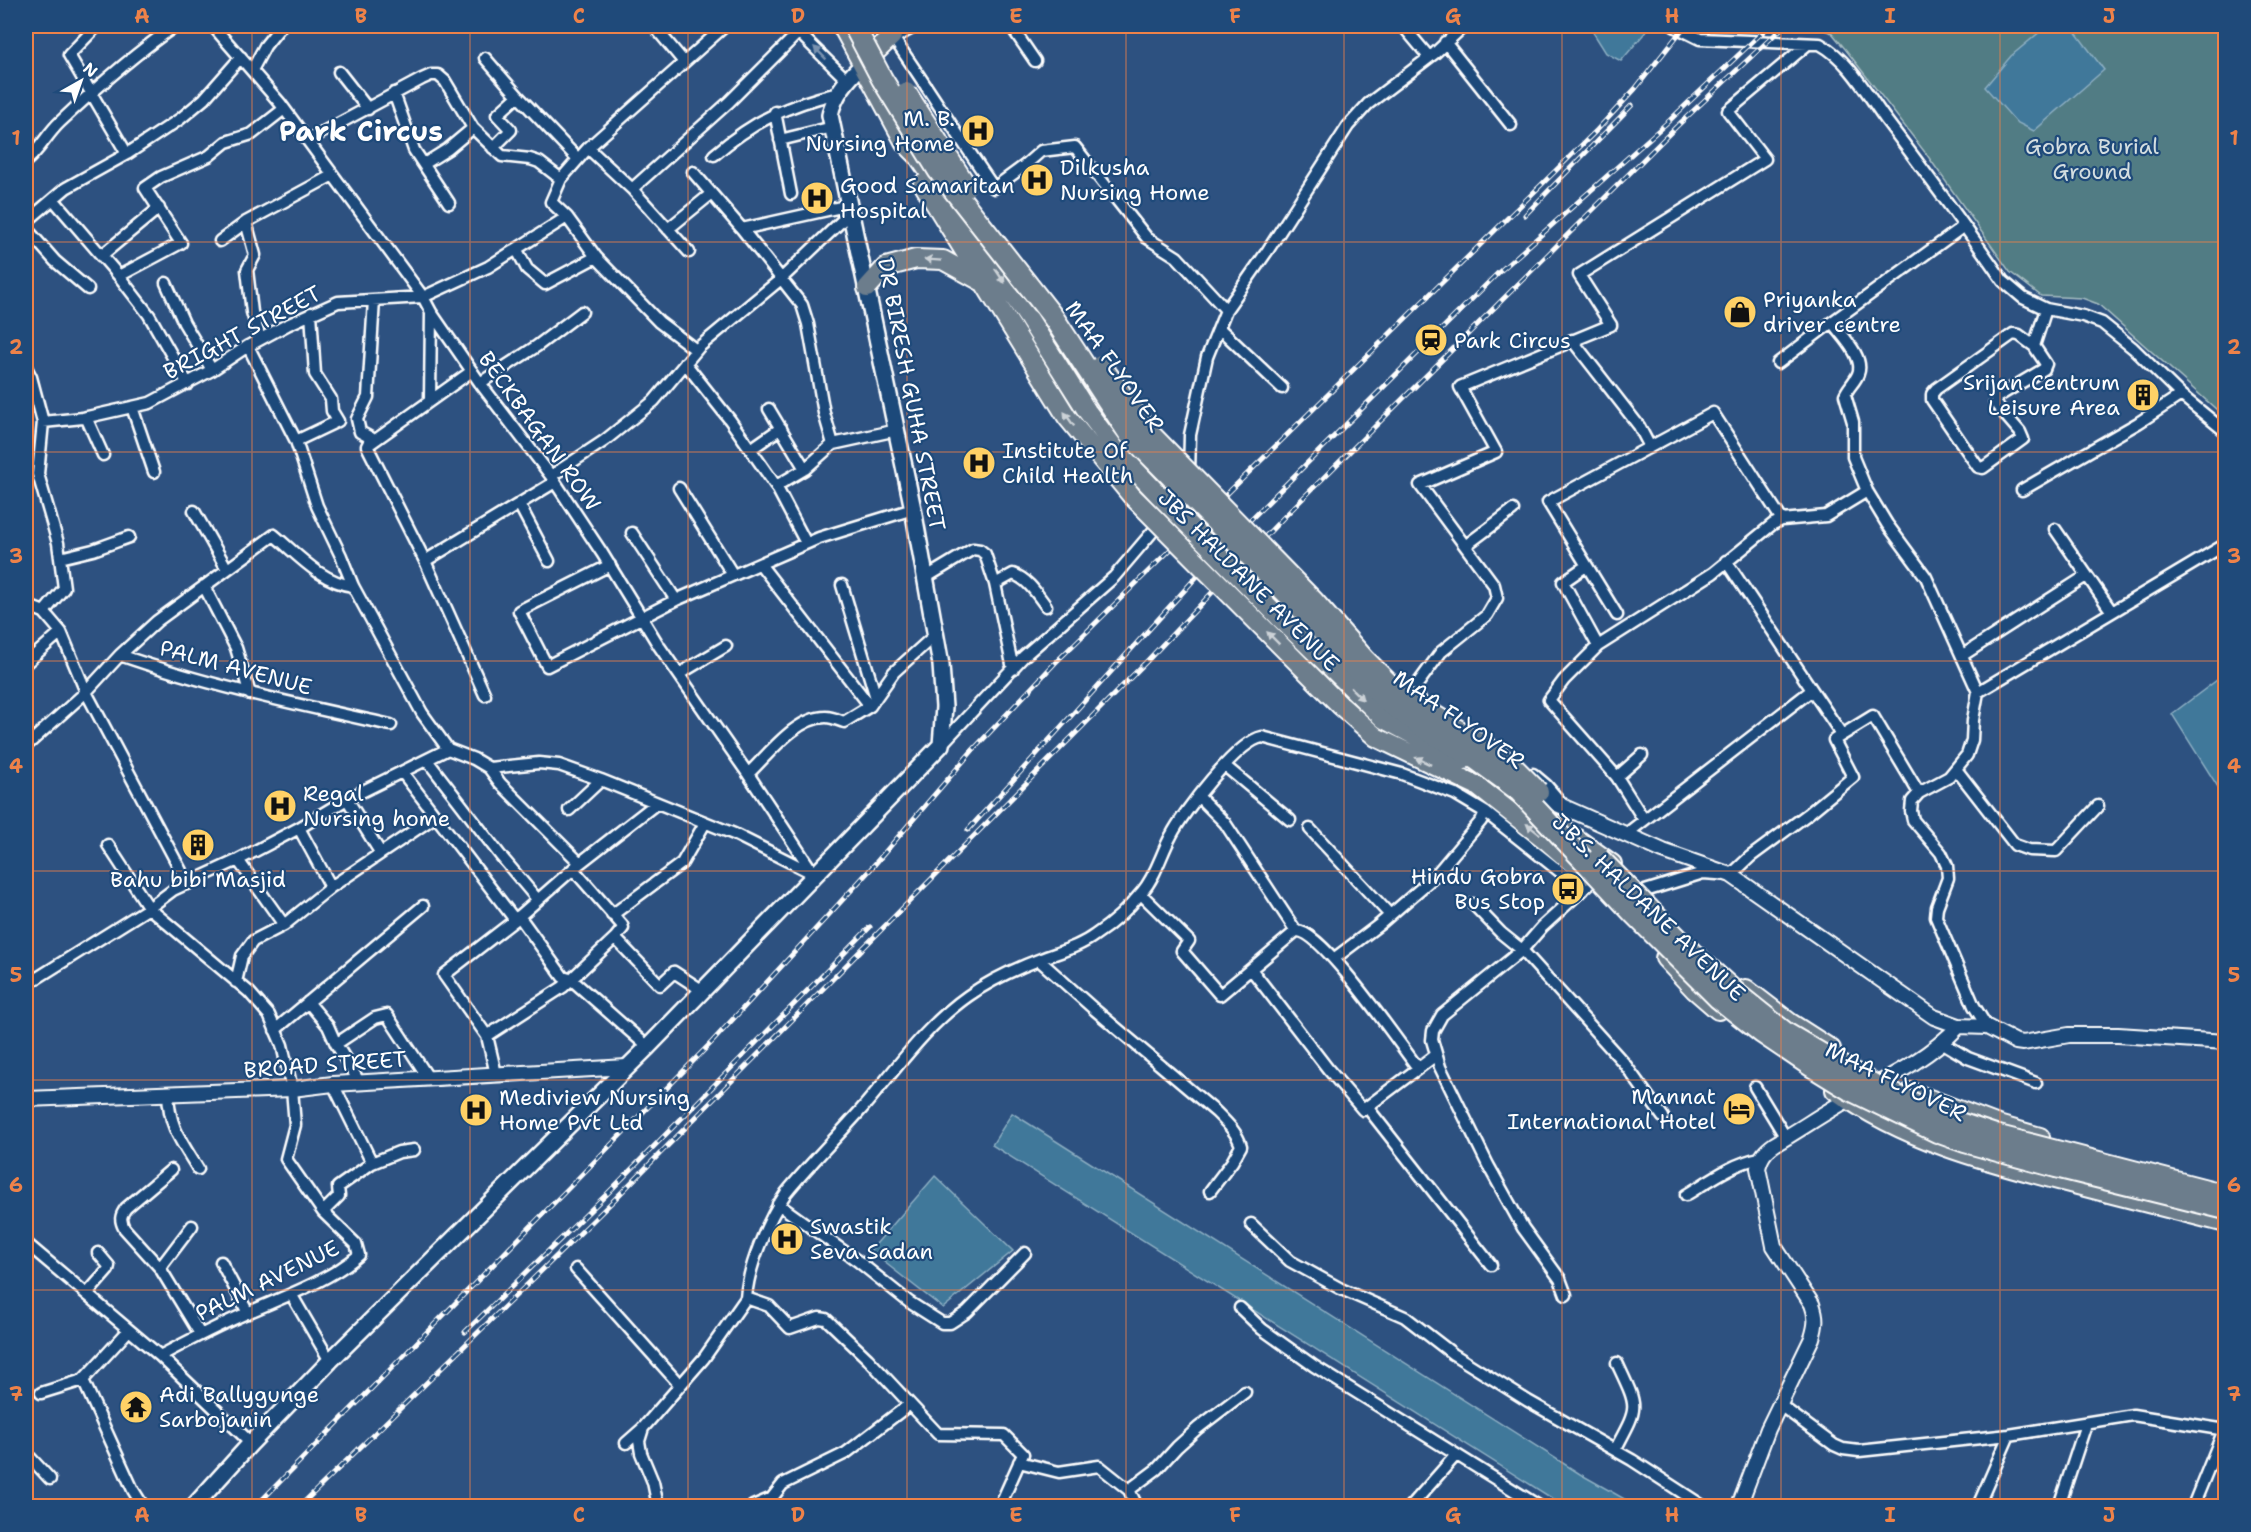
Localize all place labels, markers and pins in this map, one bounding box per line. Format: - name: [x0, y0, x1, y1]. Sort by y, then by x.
- place label: M. B. Nursing Home: [805, 104, 955, 158]
- hospital icon: M. B. Nursing Home: [960, 113, 996, 149]
- place label: Dilkusha Nursing Home: [1060, 153, 1210, 207]
- hospital icon: Dilkusha Nursing Home: [1019, 162, 1055, 198]
- place label: Good Samaritan Hospital: [840, 171, 1015, 225]
- hospital icon: Good Samaritan Hospital: [799, 180, 835, 216]
- place label: Priyanka driver centre: [1763, 285, 1901, 339]
- shop icon: Priyanka driver centre: [1722, 294, 1758, 330]
- station icon: Park Circus: [1413, 322, 1449, 358]
- place label: Park Circus: [1454, 326, 1571, 355]
- place label: Srijan Centrum Leisure Area: [1963, 368, 2120, 422]
- building icon: Srijan Centrum Leisure Area: [2125, 377, 2161, 413]
- place label: Institute Of Child Health: [1002, 436, 1134, 490]
- hospital icon: Institute Of Child Health: [961, 445, 997, 481]
- place label: Regal Nursing home: [303, 779, 450, 833]
- hospital icon: Regal Nursing home: [262, 788, 298, 824]
- building icon: Bahu bibi Masjid: [180, 827, 216, 863]
- place label: Hindu Gobra Bus Stop: [1411, 862, 1545, 916]
- place label: Bahu bibi Masjid: [110, 865, 286, 894]
- bus stop icon: Hindu Gobra Bus Stop: [1550, 871, 1586, 907]
- place label: Mannat International Hotel: [1507, 1082, 1716, 1136]
- place label: Mediview Nursing Home Pvt Ltd: [499, 1083, 690, 1137]
- hotel icon: Mannat International Hotel: [1721, 1091, 1757, 1127]
- hospital icon: Mediview Nursing Home Pvt Ltd: [458, 1092, 494, 1128]
- place label: Swastik Seva Sadan: [810, 1212, 933, 1266]
- hospital icon: Swastik Seva Sadan: [769, 1221, 805, 1257]
- place label: Adi Ballygunge Sarbojanin: [159, 1380, 319, 1434]
- temple icon: Adi Ballygunge Sarbojanin: [118, 1389, 154, 1425]

